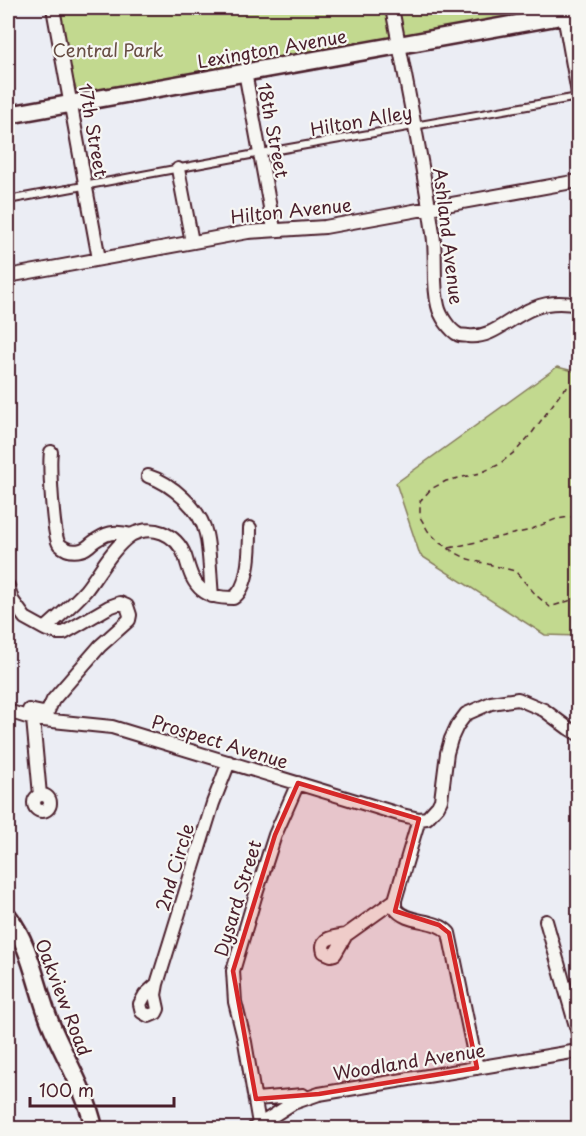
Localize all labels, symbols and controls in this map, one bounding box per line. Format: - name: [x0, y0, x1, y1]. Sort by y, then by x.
- street label: Lexington Avenue: [195, 22, 349, 74]
- park label: Central Park: [52, 36, 164, 63]
- street label: 18th Street: [252, 80, 296, 180]
- street label: 17th Street: [72, 81, 116, 179]
- street label: Hilton Alley: [308, 98, 414, 142]
- street label: Ashland Avenue: [427, 166, 471, 306]
- street label: Hilton Avenue: [229, 190, 353, 230]
- street label: Prospect Avenue: [148, 707, 292, 775]
- street label: 2nd Circle: [148, 820, 200, 914]
- street label: Dysard Street: [206, 836, 268, 960]
- street label: Oakview Road: [29, 934, 99, 1060]
- street label: Woodland Avenue: [331, 1036, 487, 1086]
- scale bar: [30, 1070, 174, 1108]
- text: 100 m: [39, 1076, 94, 1103]

